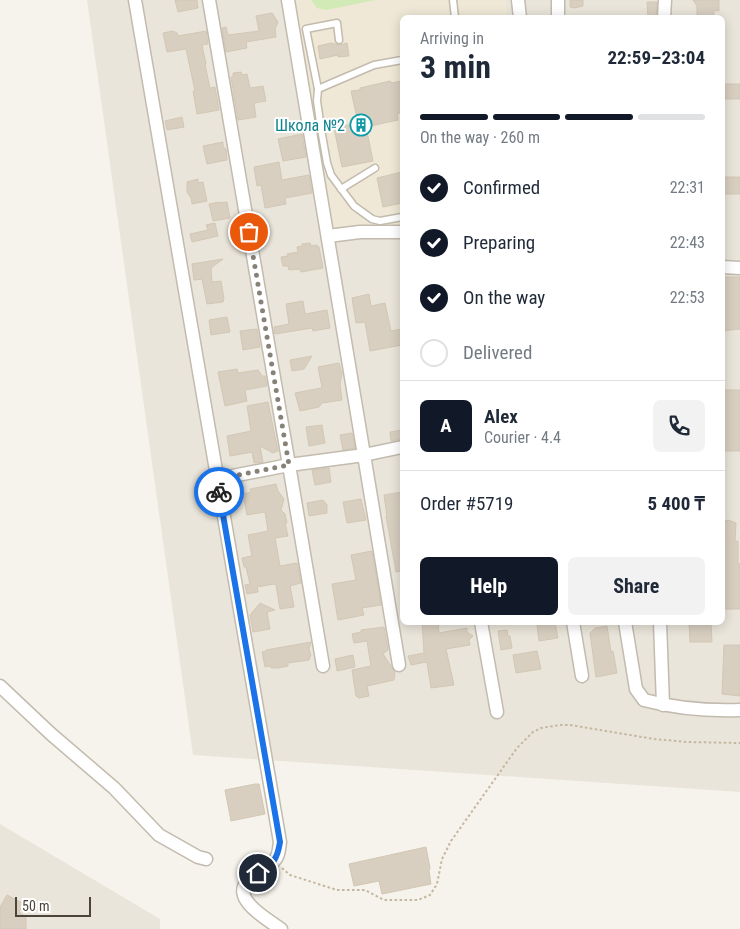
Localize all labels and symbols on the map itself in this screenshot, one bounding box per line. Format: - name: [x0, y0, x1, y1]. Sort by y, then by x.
- building icon: Школа №2: [349, 113, 373, 137]
- place label: Школа №2: [275, 116, 345, 135]
- pin: [228, 211, 270, 253]
- courier: [194, 467, 244, 517]
- pin: [237, 852, 279, 894]
- scale bar: [15, 894, 91, 917]

